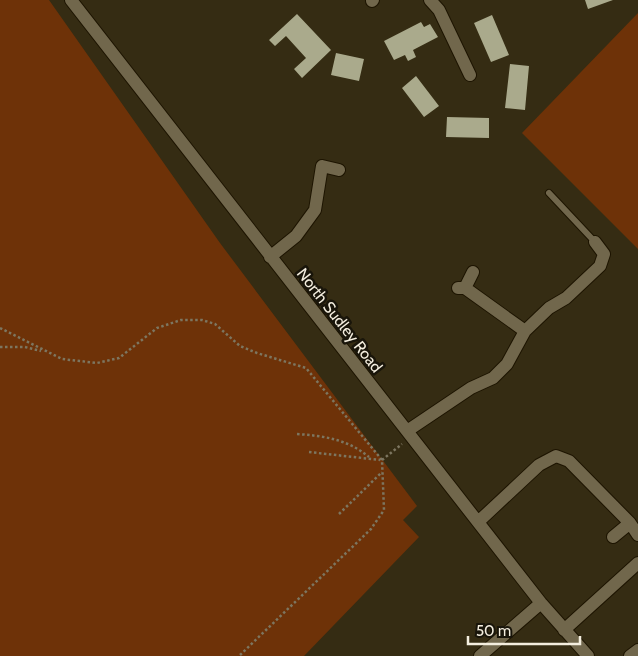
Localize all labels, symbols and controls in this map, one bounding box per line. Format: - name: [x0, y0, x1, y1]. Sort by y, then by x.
- street label: North Sudley Road: [293, 264, 386, 376]
- scale bar: [468, 614, 580, 646]
- text: 50 m: [476, 622, 511, 640]

